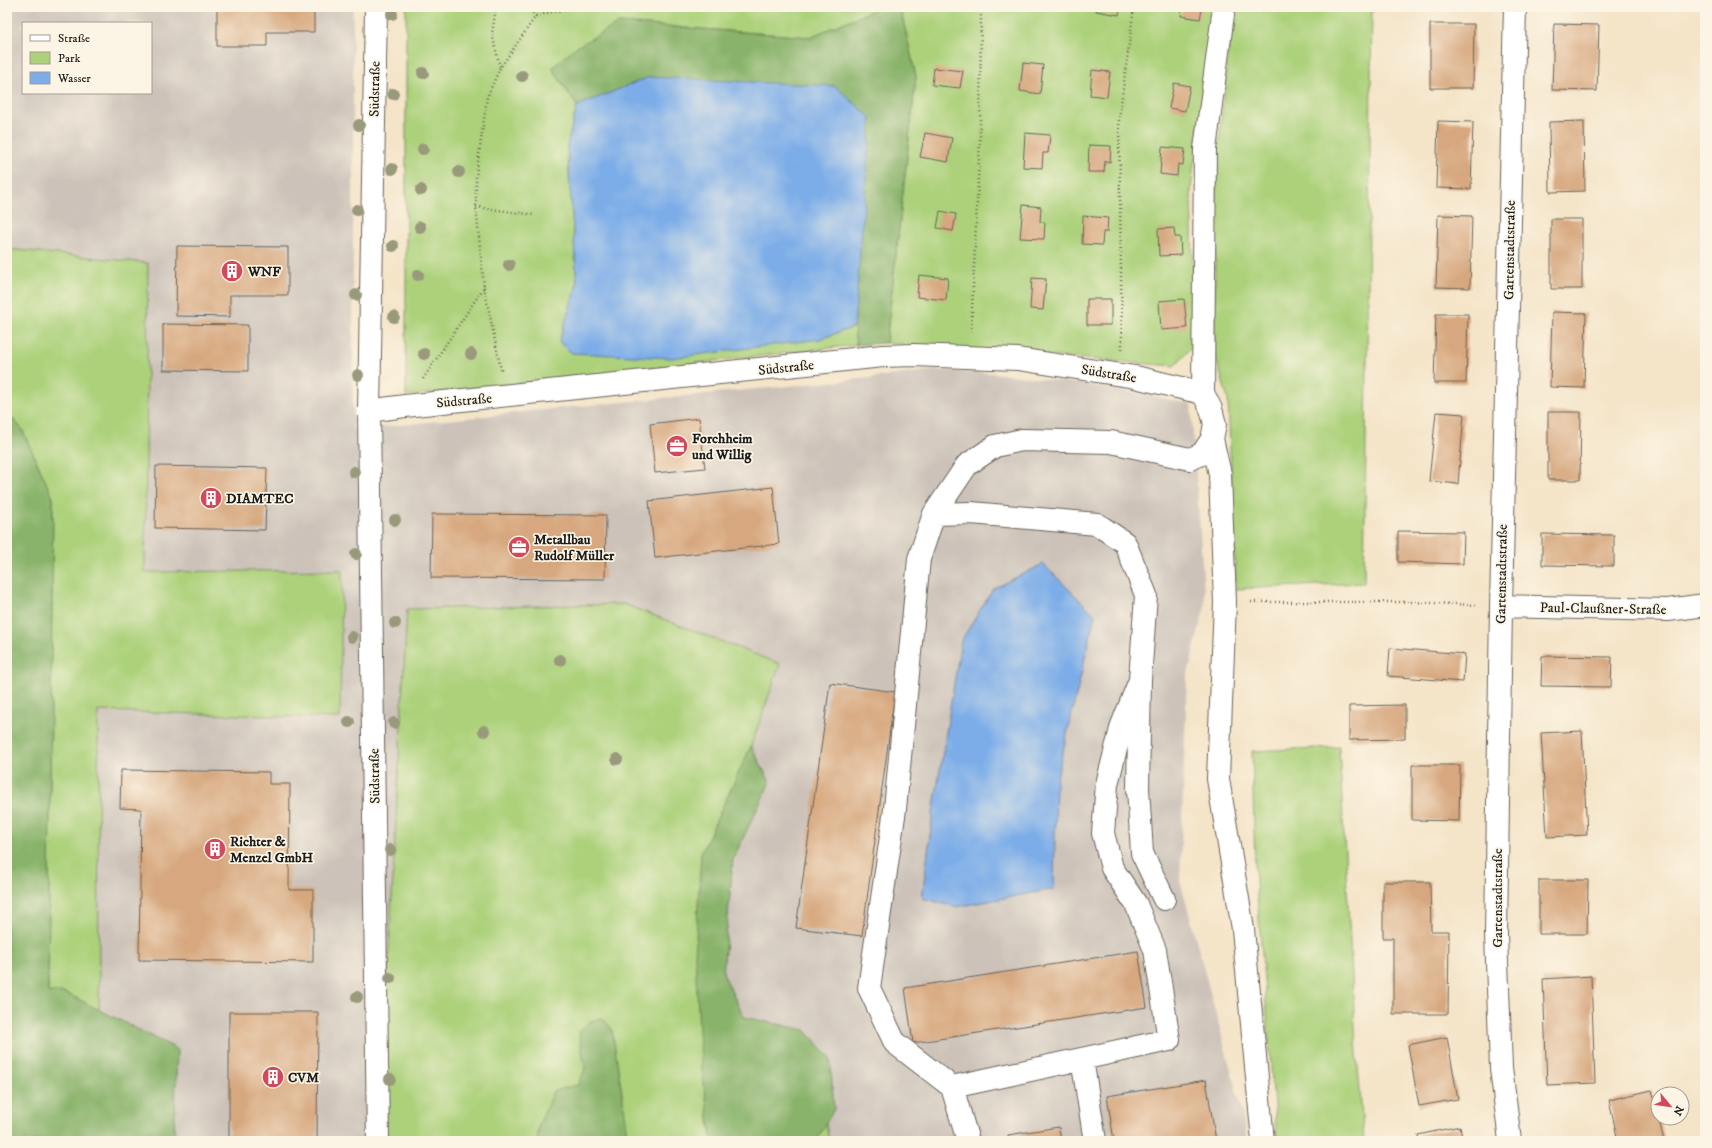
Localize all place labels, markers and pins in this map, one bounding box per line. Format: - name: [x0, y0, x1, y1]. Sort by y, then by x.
- building icon: WNF: [219, 258, 245, 284]
- place label: WNF: [247, 263, 281, 281]
- place label: Forchheim und Willig: [692, 430, 753, 464]
- office icon: Forchheim und Willig: [664, 433, 690, 459]
- building icon: DIAMTEC: [198, 485, 224, 511]
- place label: DIAMTEC: [226, 490, 294, 508]
- place label: Metallbau Rudolf Müller: [534, 531, 615, 565]
- office icon: Metallbau Rudolf Müller: [506, 534, 532, 560]
- place label: Richter & Menzel GmbH: [230, 833, 313, 867]
- building icon: Richter & Menzel GmbH: [202, 836, 228, 862]
- building icon: CVM: [260, 1064, 286, 1090]
- place label: CVM: [288, 1069, 319, 1087]

